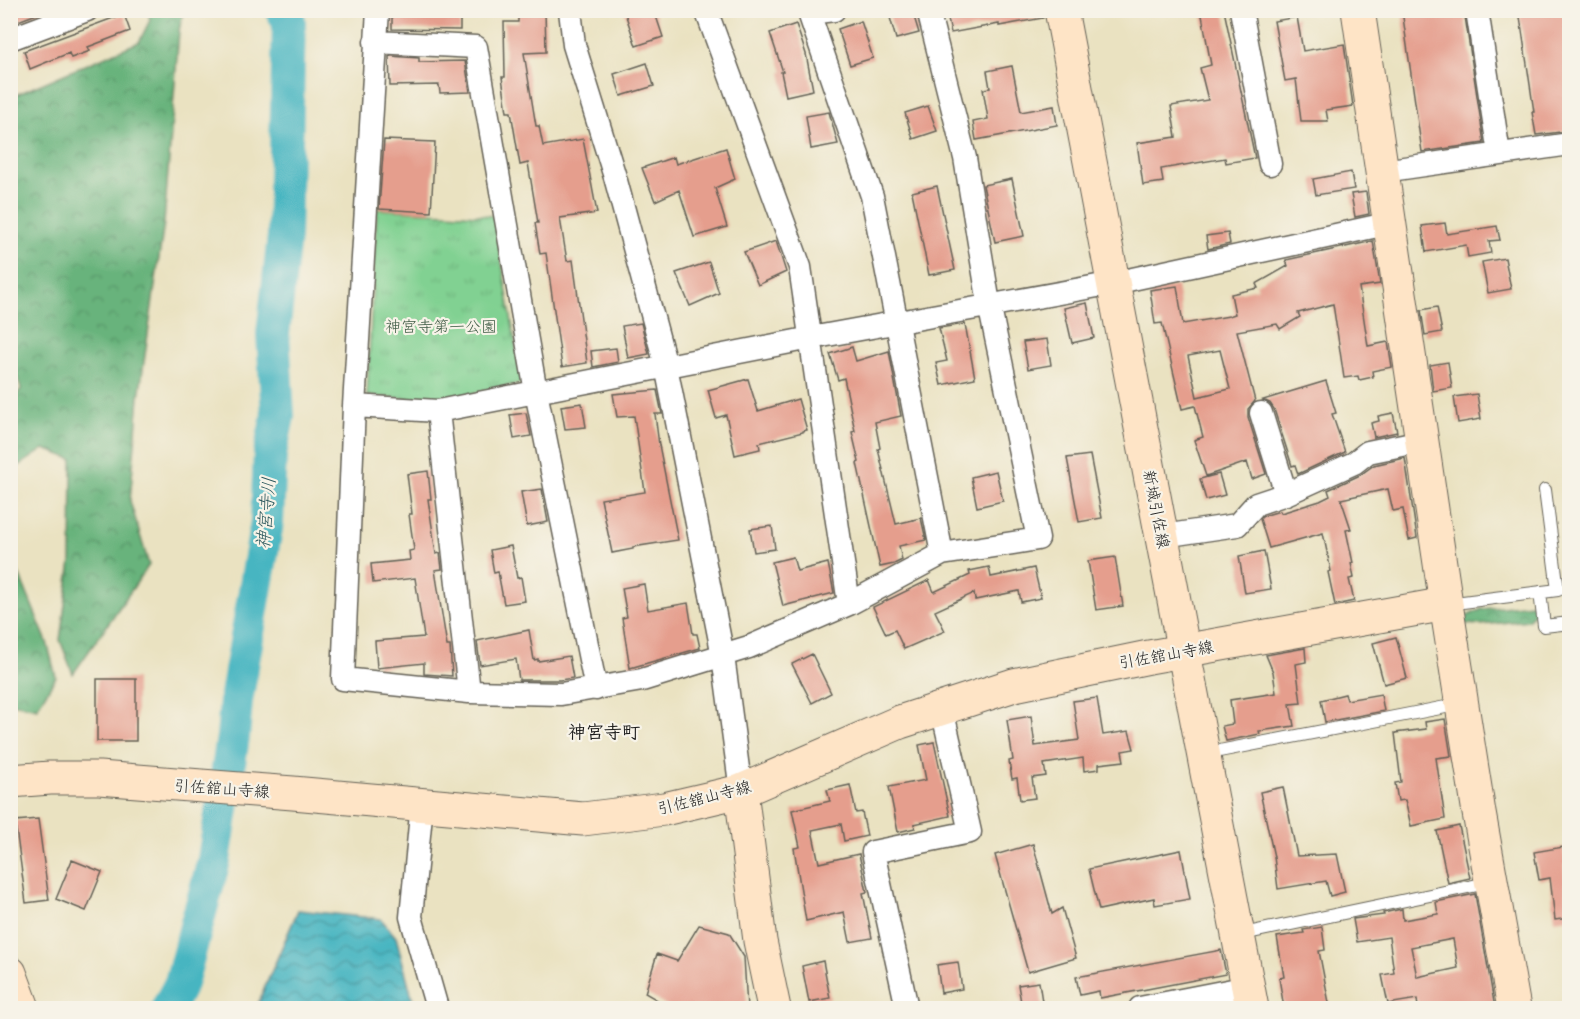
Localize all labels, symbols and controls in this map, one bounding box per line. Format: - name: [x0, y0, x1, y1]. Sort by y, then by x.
- park label: 神宮寺第一公園: [385, 316, 497, 336]
- street label: 新城引佐線: [1140, 468, 1174, 550]
- water label: 神宮寺川: [251, 476, 280, 550]
- street label: 引佐舘山寺線: [1117, 636, 1215, 672]
- district label: 神宮寺町: [568, 720, 640, 743]
- street label: 引佐舘山寺線: [173, 775, 271, 801]
- street label: 引佐舘山寺線: [655, 776, 753, 818]

